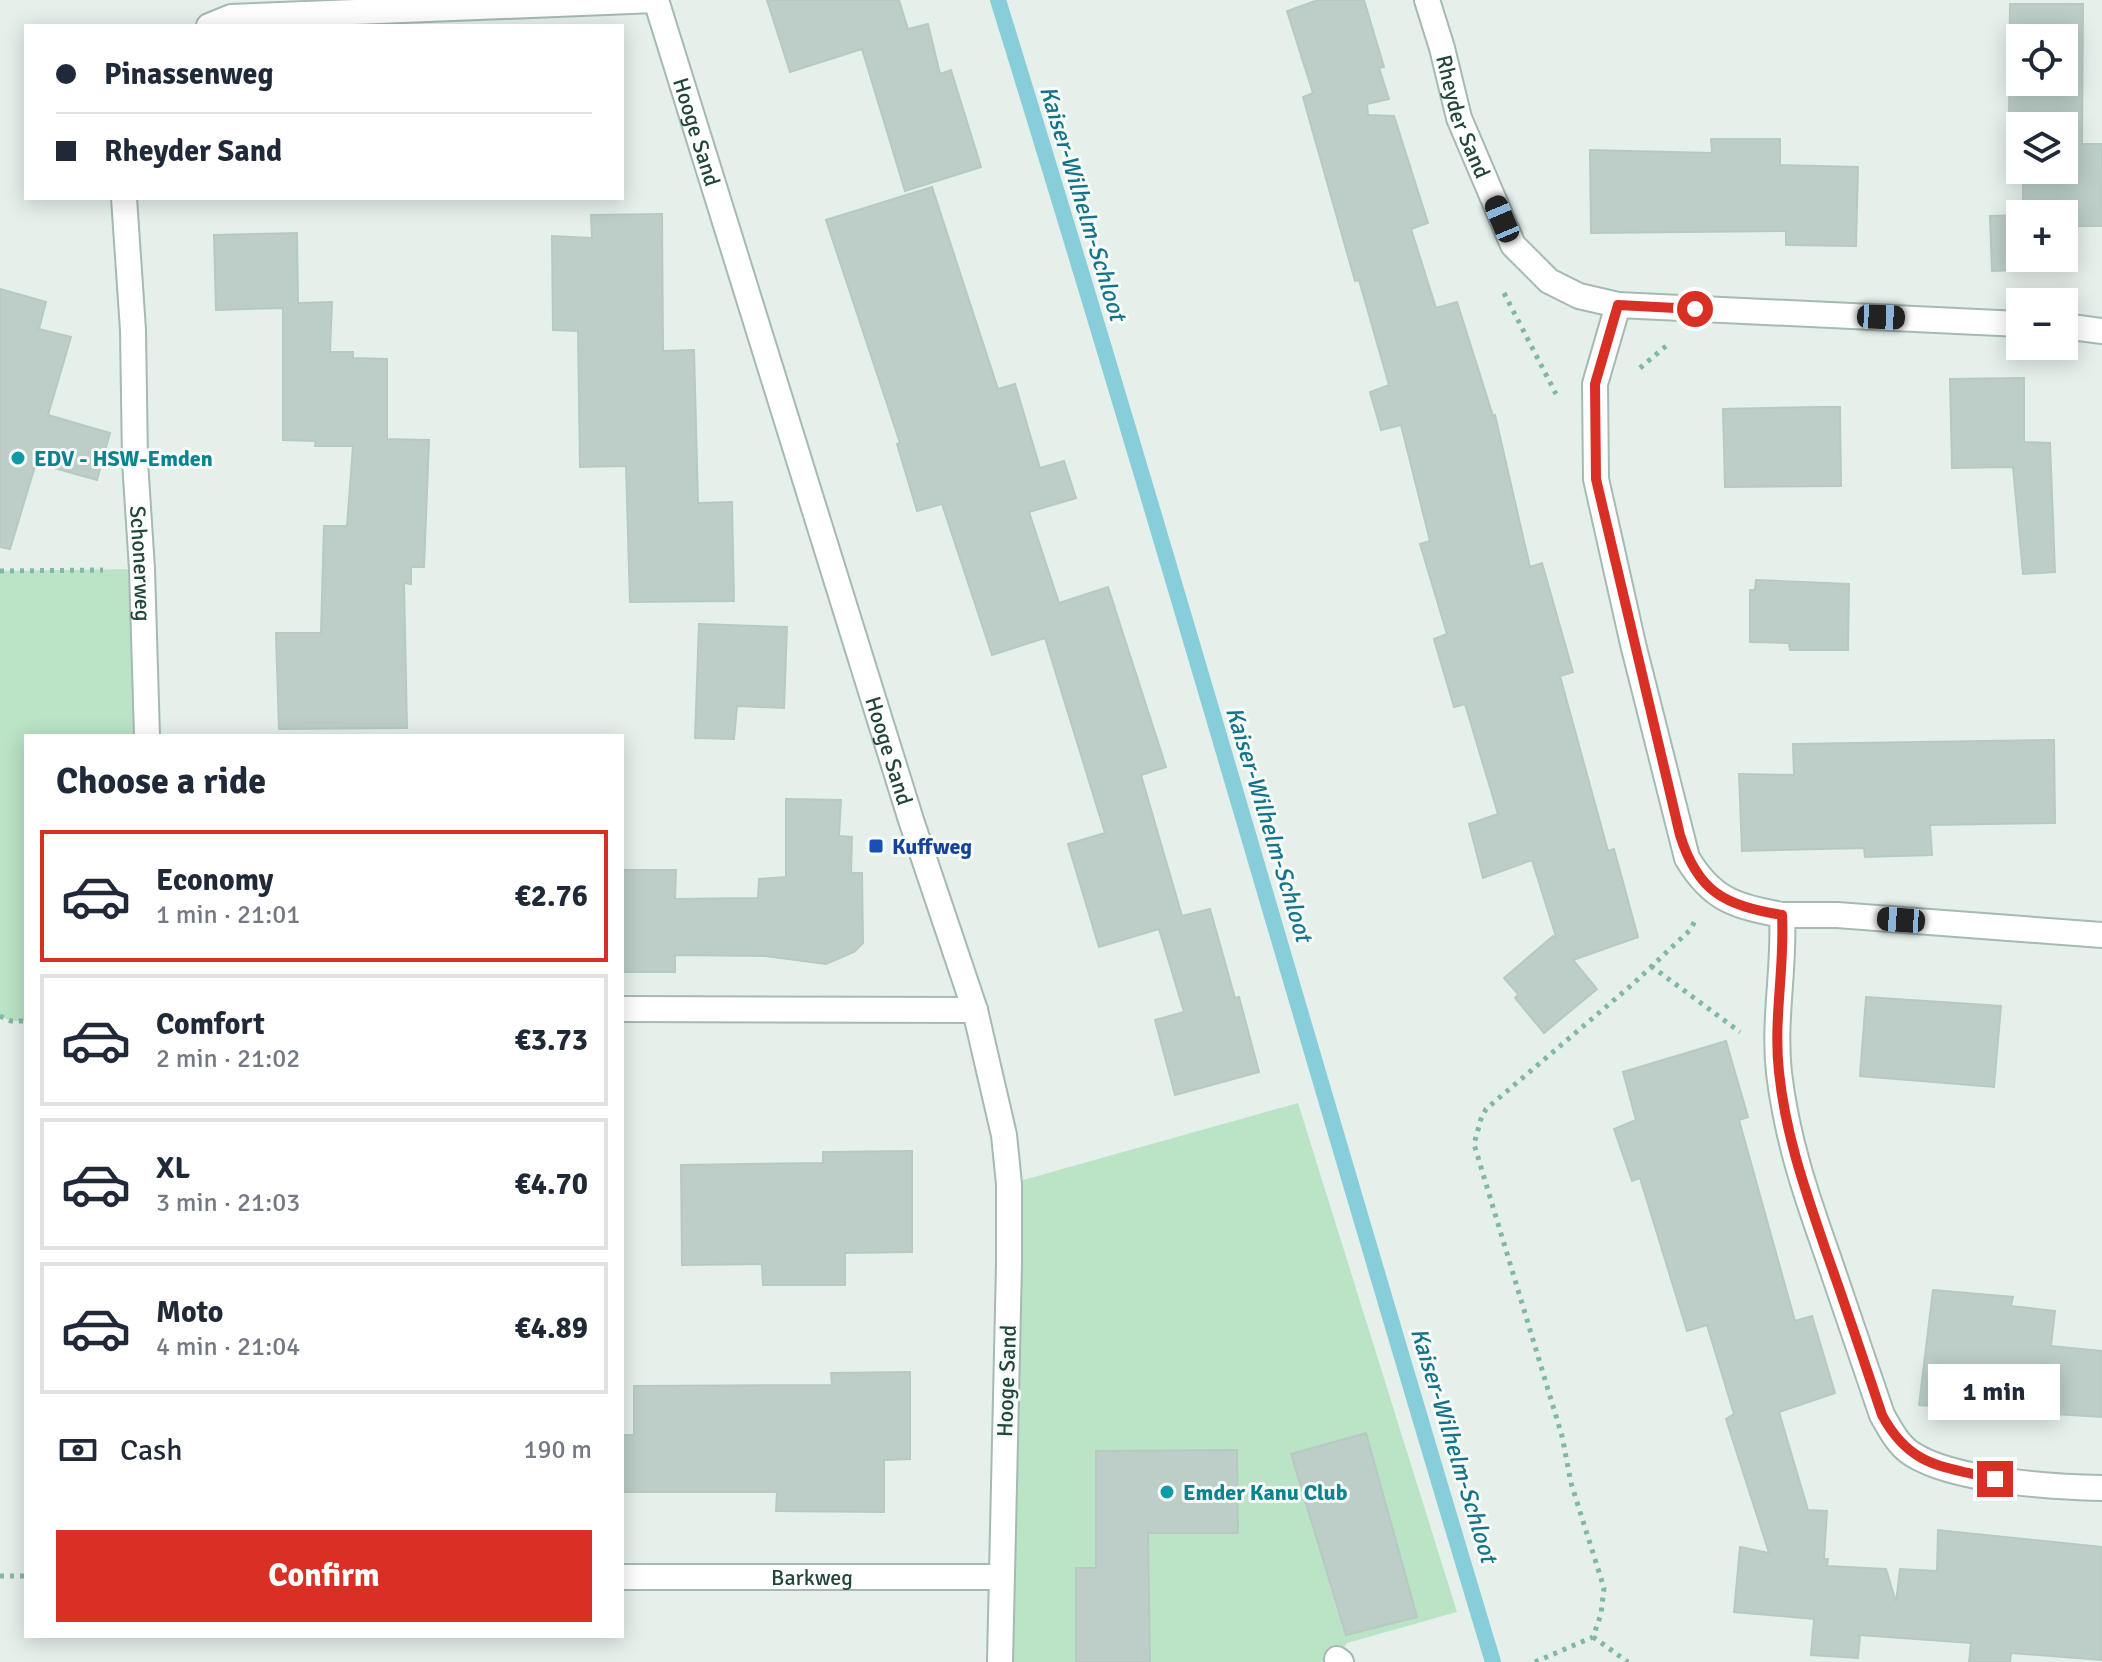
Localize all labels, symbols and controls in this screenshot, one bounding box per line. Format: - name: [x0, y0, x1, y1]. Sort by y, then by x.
- map controls: [2006, 24, 2078, 360]
- button: locate: [2006, 24, 2078, 96]
- street label: Rheyder Sand: [1430, 52, 1496, 182]
- text: Pinassenweg: [104, 56, 274, 93]
- street label: Hooge Sand: [667, 74, 726, 190]
- water label: Kaiser-Wilhelm-Schloot: [1033, 82, 1134, 327]
- button: layers: [2006, 112, 2078, 184]
- text: Rheyder Sand: [104, 133, 282, 170]
- car: [1482, 192, 1522, 246]
- button: +: [2006, 200, 2078, 272]
- button: −: [2006, 288, 2078, 360]
- route start: [1677, 291, 1713, 327]
- car: [1857, 304, 1905, 330]
- place label: EDV - HSW-Emden: [34, 445, 213, 472]
- marker: EDV - HSW-Emden: [9, 449, 27, 467]
- street label: Schonerweg: [124, 505, 157, 622]
- street label: Hooge Sand: [859, 693, 918, 808]
- water label: Kaiser-Wilhelm-Schloot: [1219, 703, 1320, 948]
- text: Choose a ride: [56, 759, 266, 804]
- place label: Kuffweg: [892, 833, 972, 860]
- marker: Kuffweg: [867, 837, 885, 855]
- icon: car: [60, 860, 132, 932]
- text: Economy: [156, 862, 273, 899]
- text: €2.76: [515, 878, 588, 915]
- text: 1 min · 21:01: [156, 899, 300, 931]
- car: [1876, 906, 1926, 934]
- icon: car: [60, 1004, 132, 1076]
- text: Comfort: [156, 1006, 265, 1043]
- text: €3.73: [515, 1022, 588, 1059]
- text: 2 min · 21:02: [156, 1043, 300, 1075]
- icon: car: [60, 1148, 132, 1220]
- text: XL: [156, 1150, 190, 1187]
- text: €4.70: [515, 1166, 588, 1203]
- text: 3 min · 21:03: [156, 1187, 300, 1219]
- icon: car: [60, 1292, 132, 1364]
- text: Moto: [156, 1294, 223, 1331]
- text: €4.89: [515, 1310, 588, 1347]
- street label: Hooge Sand: [991, 1324, 1022, 1438]
- water label: Kaiser-Wilhelm-Schloot: [1404, 1324, 1505, 1569]
- text: 4 min · 21:04: [156, 1331, 300, 1363]
- callout: 1 min: [1929, 1363, 2061, 1419]
- text: 1 min: [1963, 1376, 2025, 1408]
- icon: cash: [56, 1428, 100, 1472]
- text: Cash: [120, 1432, 183, 1469]
- text: 190 m: [523, 1434, 592, 1466]
- route end: [1977, 1461, 2013, 1497]
- place label: Emder Kanu Club: [1183, 1479, 1348, 1506]
- marker: Emder Kanu Club: [1158, 1483, 1176, 1501]
- button: Confirm: [56, 1530, 592, 1622]
- street label: Barkweg: [771, 1564, 853, 1591]

